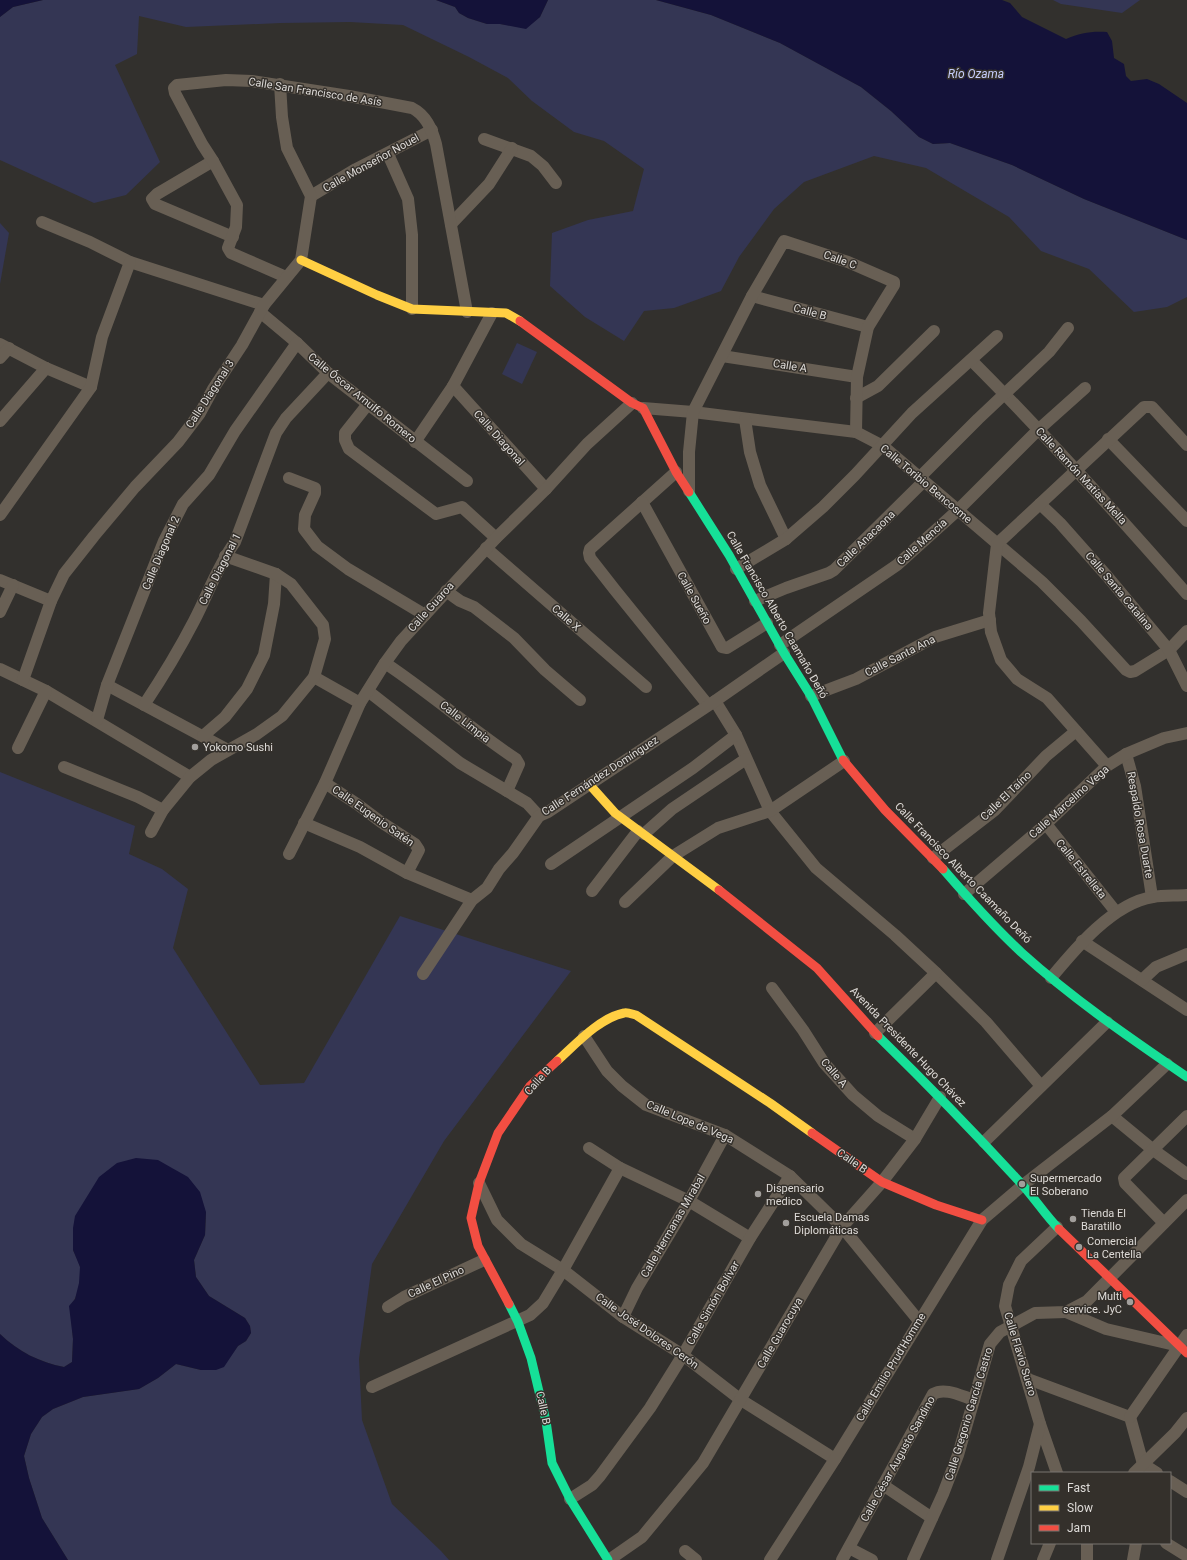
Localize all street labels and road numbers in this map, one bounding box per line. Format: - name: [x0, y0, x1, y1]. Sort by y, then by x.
- street label: Calle San Francisco de Asís: [247, 75, 383, 109]
- street label: Calle Monseñor Nouel: [321, 131, 421, 195]
- street label: Calle C: [822, 248, 858, 272]
- street label: Calle B: [792, 301, 828, 323]
- street label: Calle Óscar Arnulfo Romero: [305, 350, 419, 446]
- street label: Calle Diagonal 3: [183, 357, 237, 431]
- street label: Calle A: [772, 357, 809, 375]
- street label: Calle Diagonal: [471, 408, 527, 468]
- street label: Calle Ramón Matías Mella: [1033, 425, 1129, 527]
- street label: Calle Toribio Bencosme: [878, 442, 974, 526]
- street label: Calle Anacaona: [834, 508, 898, 570]
- street label: Calle Diagonal 2: [140, 514, 182, 592]
- street label: Calle Mencía: [894, 516, 950, 568]
- street label: Calle Francisco Alberto Caamaño Deñó: [724, 529, 830, 701]
- street label: Calle Diagonal 1: [196, 531, 244, 607]
- street label: Calle Santa Catalina: [1082, 549, 1156, 633]
- street label: Calle Sueño: [674, 570, 714, 626]
- street label: Calle Guaroa: [405, 579, 457, 635]
- street label: Calle X: [549, 602, 583, 634]
- street label: Calle Santa Ana: [863, 633, 937, 679]
- street label: Calle Limpia: [437, 698, 493, 746]
- street label: Calle Fernández Domínguez: [539, 733, 661, 819]
- street label: Calle Marcelino Vega: [1026, 763, 1112, 841]
- street label: Calle El Taíno: [978, 769, 1034, 823]
- street label: Respaldo Rosa Duarte: [1124, 770, 1156, 880]
- street label: Calle Eugenio Satén: [330, 783, 416, 849]
- street label: Calle Francisco Alberto Caamaño Deñó: [892, 800, 1034, 946]
- street label: Calle Estrelleta: [1053, 837, 1109, 901]
- street label: Avenida Presidente Hugo Chávez: [847, 984, 969, 1110]
- street label: Calle A: [818, 1056, 851, 1091]
- street label: Calle B: [522, 1064, 554, 1098]
- street label: Calle Lope de Vega: [644, 1098, 736, 1146]
- street label: Calle B: [834, 1146, 870, 1176]
- street label: Calle Hermanas Mirabal: [638, 1172, 708, 1280]
- street label: Calle Simón Bolívar: [684, 1259, 742, 1347]
- street label: Calle El Pino: [406, 1263, 466, 1301]
- street label: Calle José Dolores Cerón: [593, 1290, 701, 1372]
- street label: Calle Guarocuya: [755, 1295, 805, 1371]
- street label: Calle Emilio Prud'Homme: [853, 1310, 929, 1424]
- street label: Calle Flavio Suero: [1001, 1310, 1039, 1398]
- street label: Calle Gregorio García Castro: [943, 1346, 995, 1482]
- street label: Calle B: [533, 1390, 553, 1426]
- street label: Calle César Augusto Sandino: [858, 1394, 938, 1524]

